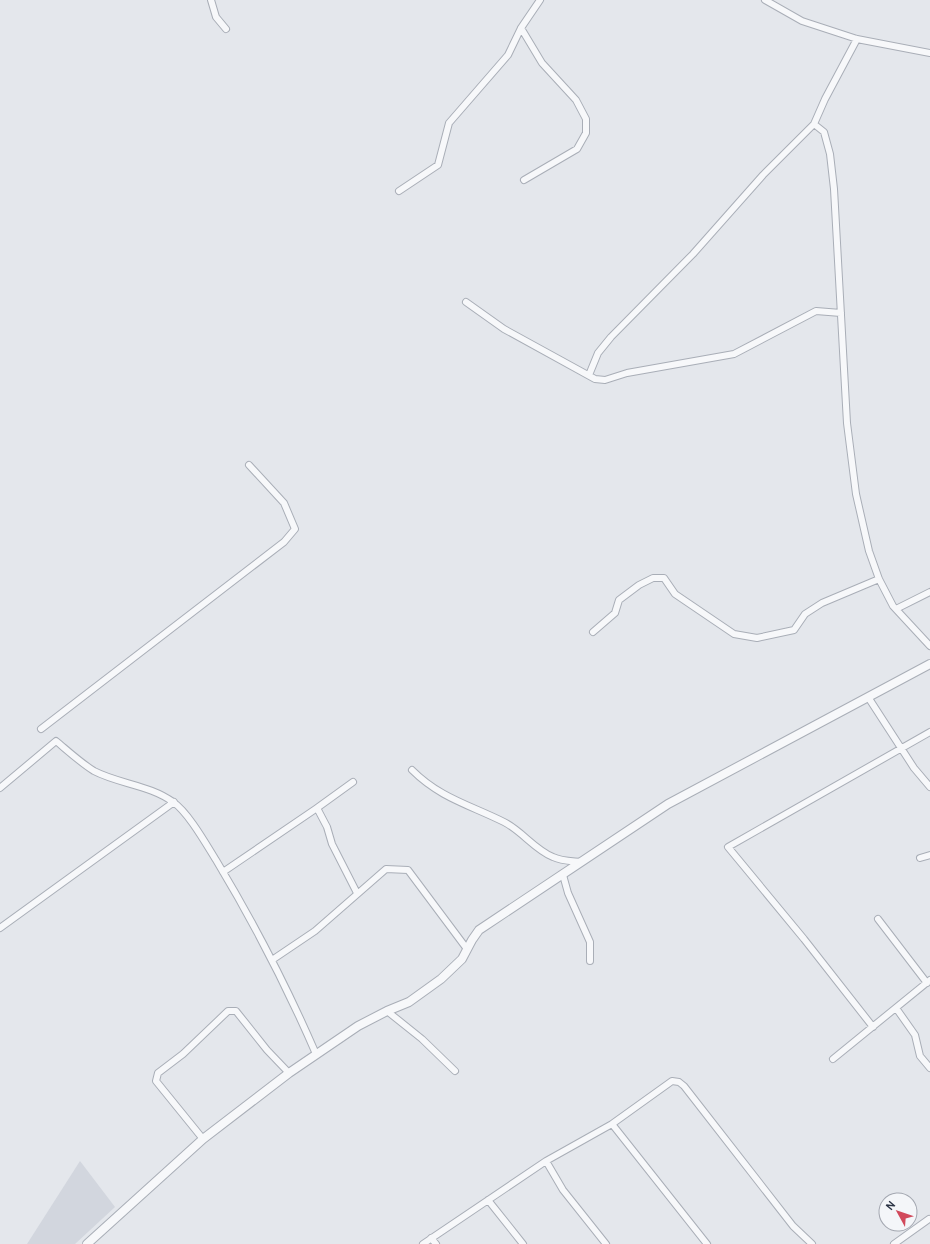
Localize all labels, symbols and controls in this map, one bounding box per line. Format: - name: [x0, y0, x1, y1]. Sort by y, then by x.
- north arrow: [878, 1192, 918, 1232]
- text: N: [882, 1198, 898, 1213]

